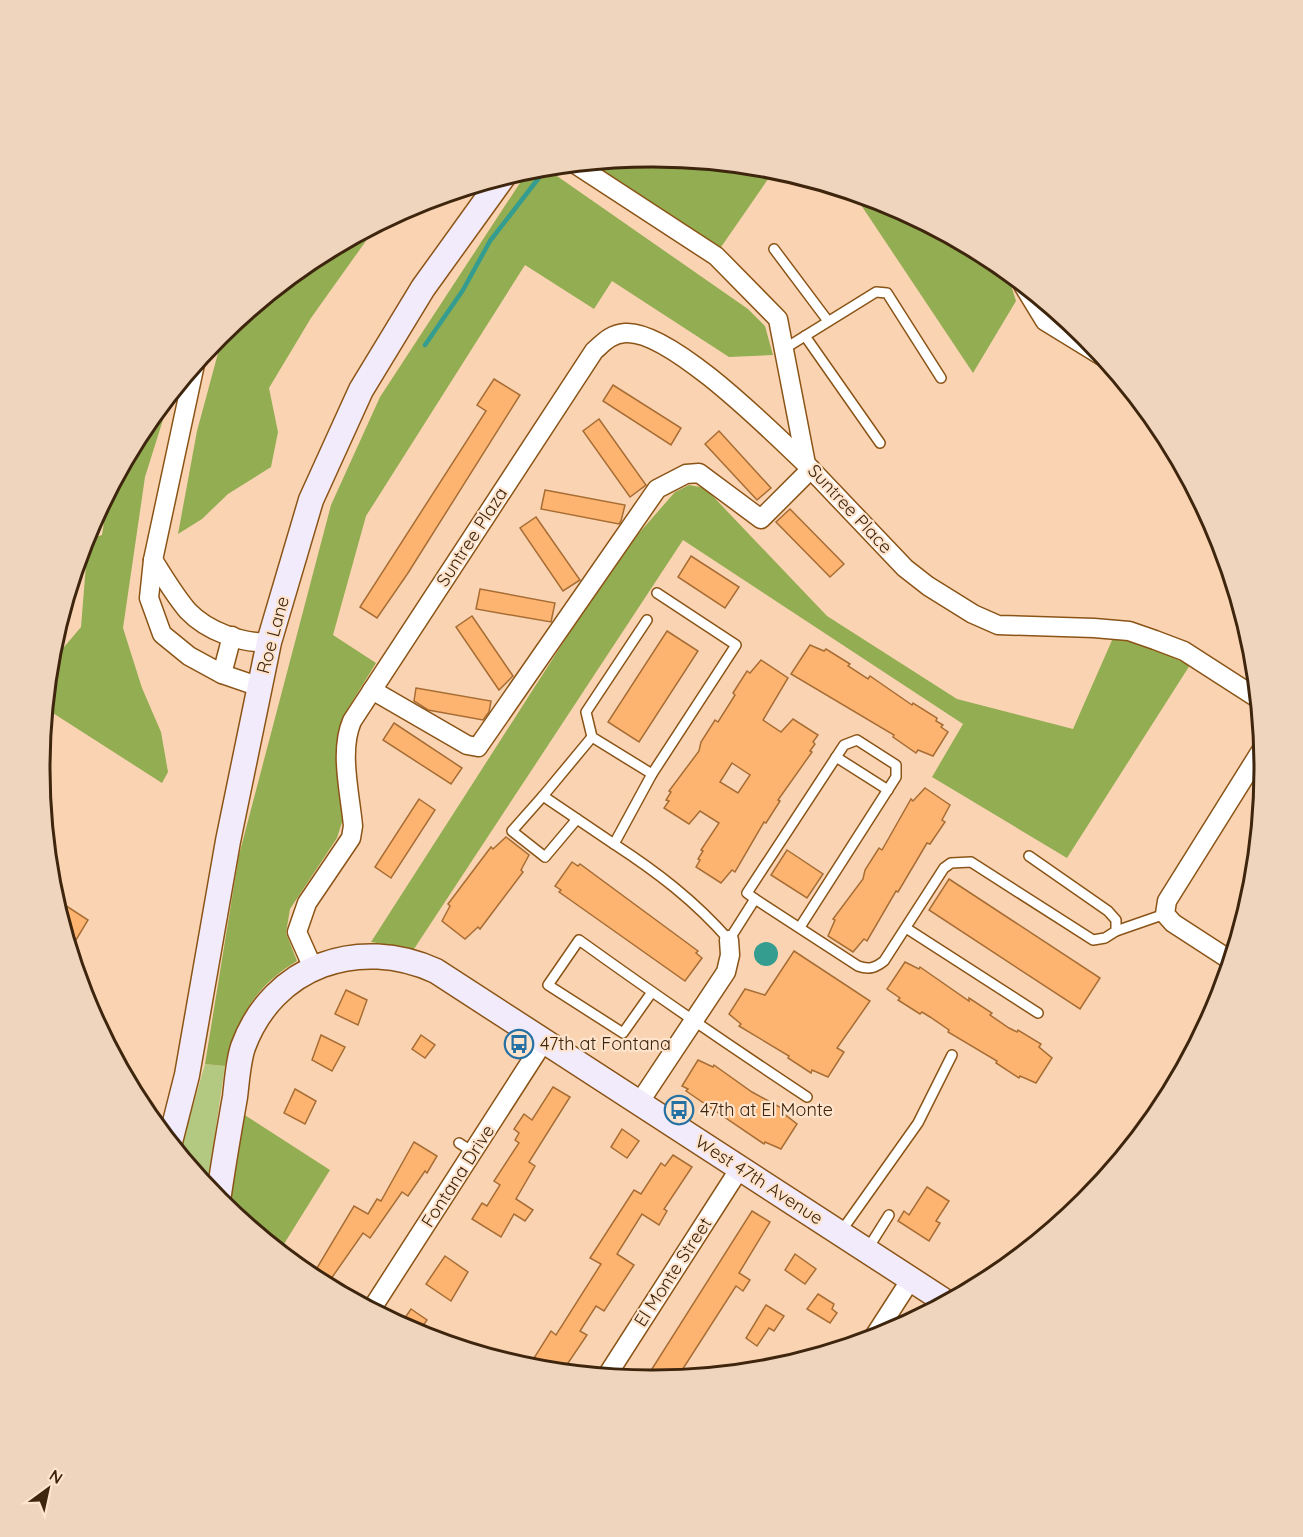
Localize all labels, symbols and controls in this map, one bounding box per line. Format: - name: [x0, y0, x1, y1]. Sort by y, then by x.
- street label: Suntree Place: [803, 459, 898, 558]
- street label: Suntree Plaza: [431, 483, 512, 591]
- street label: Roe Lane: [251, 594, 294, 676]
- bus stop icon: 47th at Fontana: [503, 1028, 535, 1060]
- place label: 47th at Fontana: [540, 1032, 671, 1055]
- bus stop icon: 47th at El Monte: [663, 1094, 695, 1126]
- place label: 47th at El Monte: [700, 1098, 833, 1121]
- street label: Fontana Drive: [416, 1120, 499, 1231]
- street label: West 47th Avenue: [691, 1130, 827, 1229]
- street label: El Monte Street: [629, 1213, 716, 1331]
- north arrow: [18, 1459, 78, 1519]
- text: N: [46, 1465, 67, 1488]

